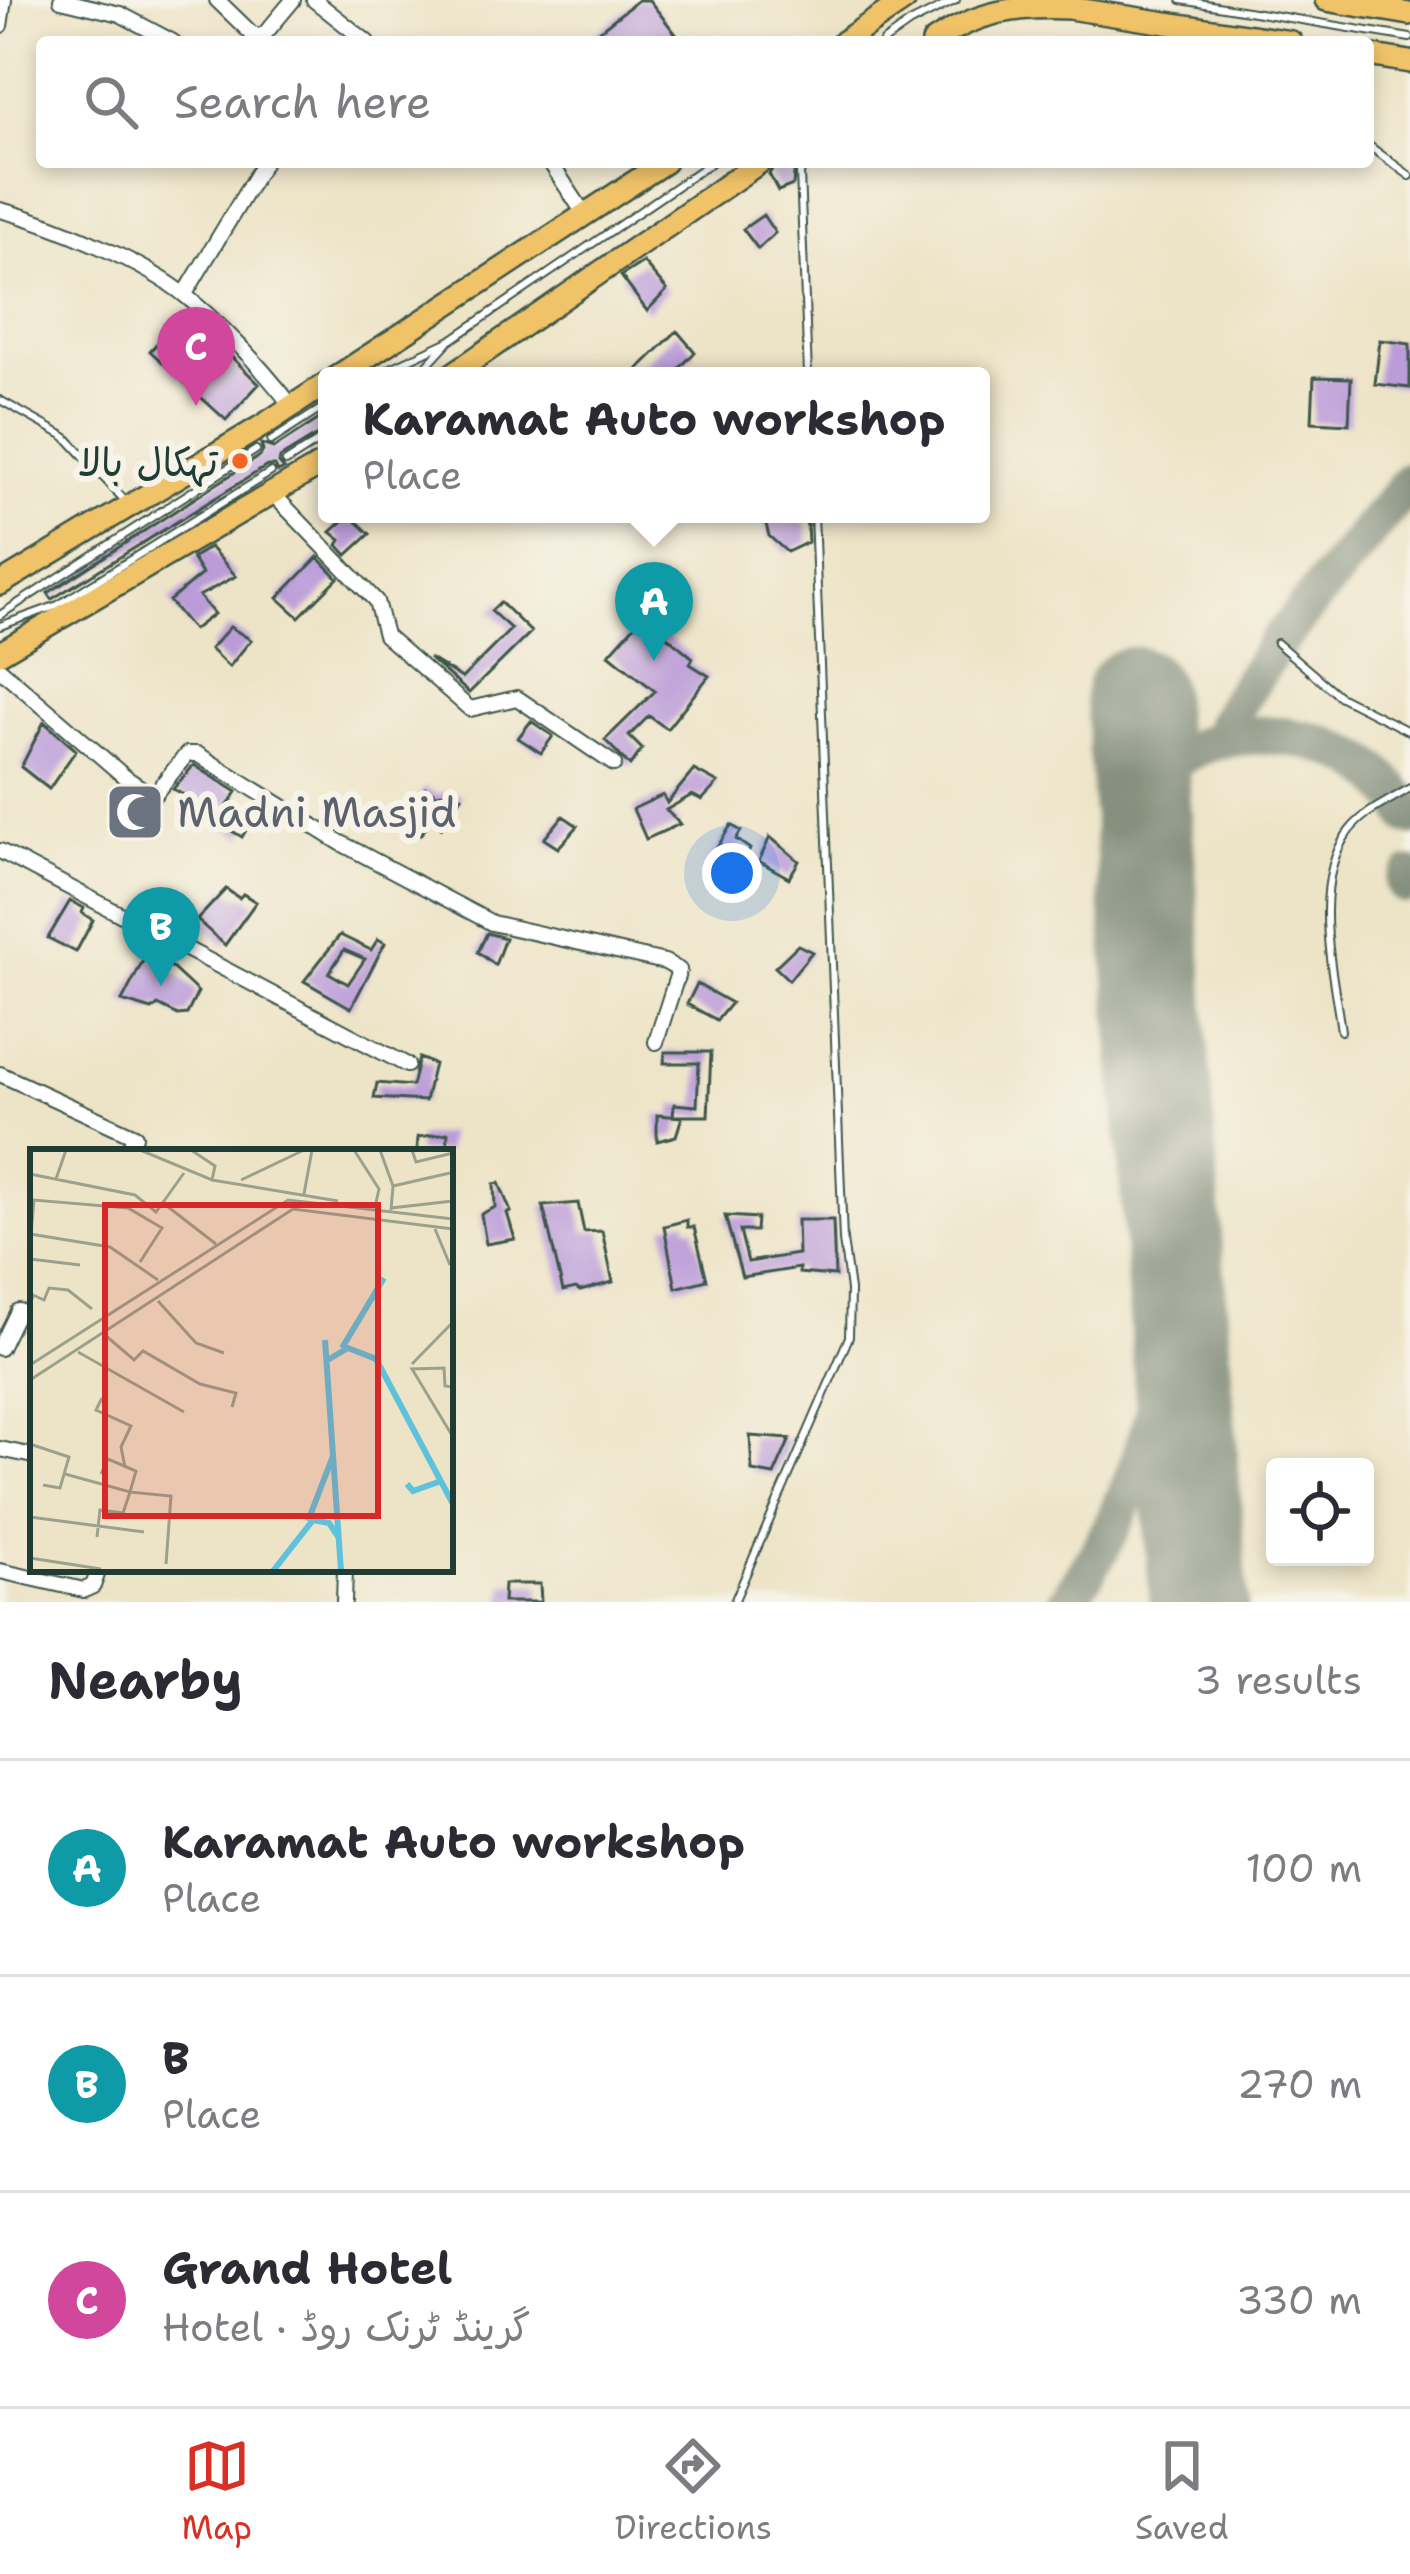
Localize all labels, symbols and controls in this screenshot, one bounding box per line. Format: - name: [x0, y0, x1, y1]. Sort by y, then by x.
- search box: [36, 36, 1374, 168]
- icon: search: [78, 69, 144, 135]
- text: Search here: [174, 72, 431, 132]
- pin: C: [157, 307, 235, 406]
- popup: [318, 367, 990, 523]
- text: Karamat Auto workshop: [363, 389, 945, 449]
- place label: تہکال بالا: [78, 436, 219, 488]
- text: Place: [363, 449, 462, 501]
- marker: تہکال بالا: [229, 450, 251, 472]
- pin: A: [615, 562, 693, 661]
- mosque icon: Madni Masjid: [104, 781, 166, 843]
- place label: Madni Masjid: [177, 784, 456, 840]
- your location: [702, 843, 762, 903]
- pin: B: [122, 887, 200, 986]
- inset map: [30, 1149, 453, 1572]
- map controls: [1266, 1458, 1374, 1566]
- button: locate: [1266, 1458, 1374, 1566]
- text: Nearby: [48, 1646, 243, 1714]
- text: 3 results: [1195, 1654, 1362, 1706]
- text: Karamat Auto workshop: [162, 1812, 745, 1872]
- text: A: [72, 1842, 102, 1894]
- text: 100 m: [1246, 1842, 1362, 1894]
- text: Place: [162, 1872, 261, 1924]
- text: B: [162, 2028, 190, 2088]
- text: B: [75, 2058, 99, 2110]
- text: 270 m: [1237, 2058, 1362, 2110]
- text: Place: [162, 2088, 261, 2140]
- text: Grand Hotel: [162, 2238, 452, 2298]
- text: C: [75, 2274, 99, 2326]
- text: 330 m: [1236, 2274, 1362, 2326]
- text: Hotel · گرینڈ ٹرنک روڈ: [162, 2301, 530, 2353]
- tab: Map: [181, 2433, 252, 2550]
- tab: Directions: [615, 2433, 772, 2550]
- tab: Saved: [1135, 2433, 1229, 2550]

